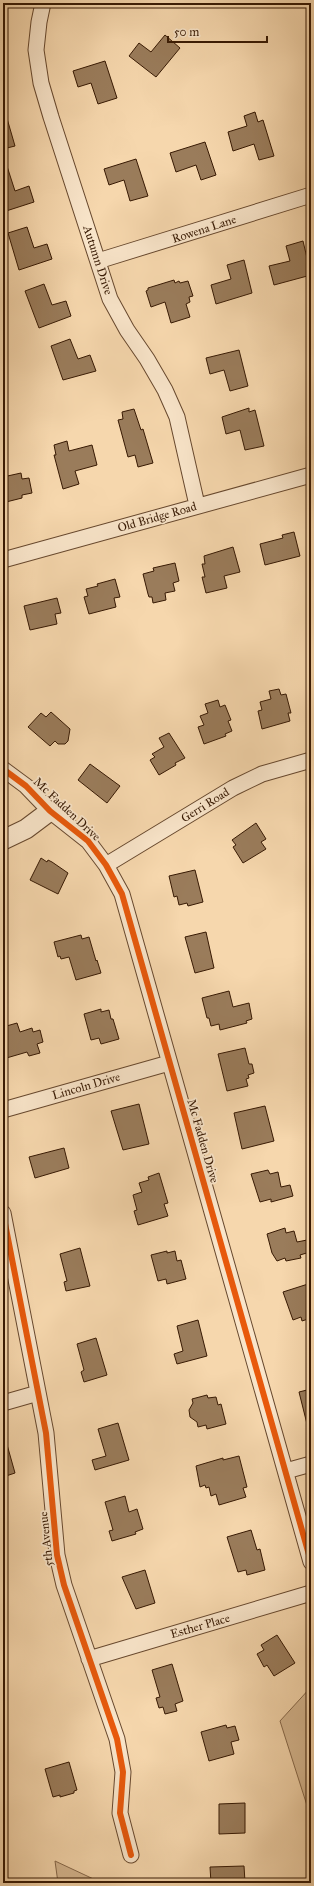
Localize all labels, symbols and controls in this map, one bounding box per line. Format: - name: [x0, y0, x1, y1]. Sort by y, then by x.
- scale bar: [168, 18, 267, 44]
- text: 50 m: [174, 25, 199, 39]
- street label: Rowena Lane: [170, 212, 238, 246]
- street label: Autumn Drive: [80, 223, 116, 296]
- street label: Old Bridge Road: [116, 499, 198, 536]
- street label: Mc Fadden Drive: [31, 774, 103, 844]
- street label: Gerri Road: [178, 785, 232, 825]
- street label: Lincoln Drive: [50, 1070, 122, 1102]
- street label: Mc Fadden Drive: [184, 1098, 222, 1184]
- street label: 5th Avenue: [36, 1511, 56, 1567]
- street label: Esther Place: [169, 1611, 231, 1641]

